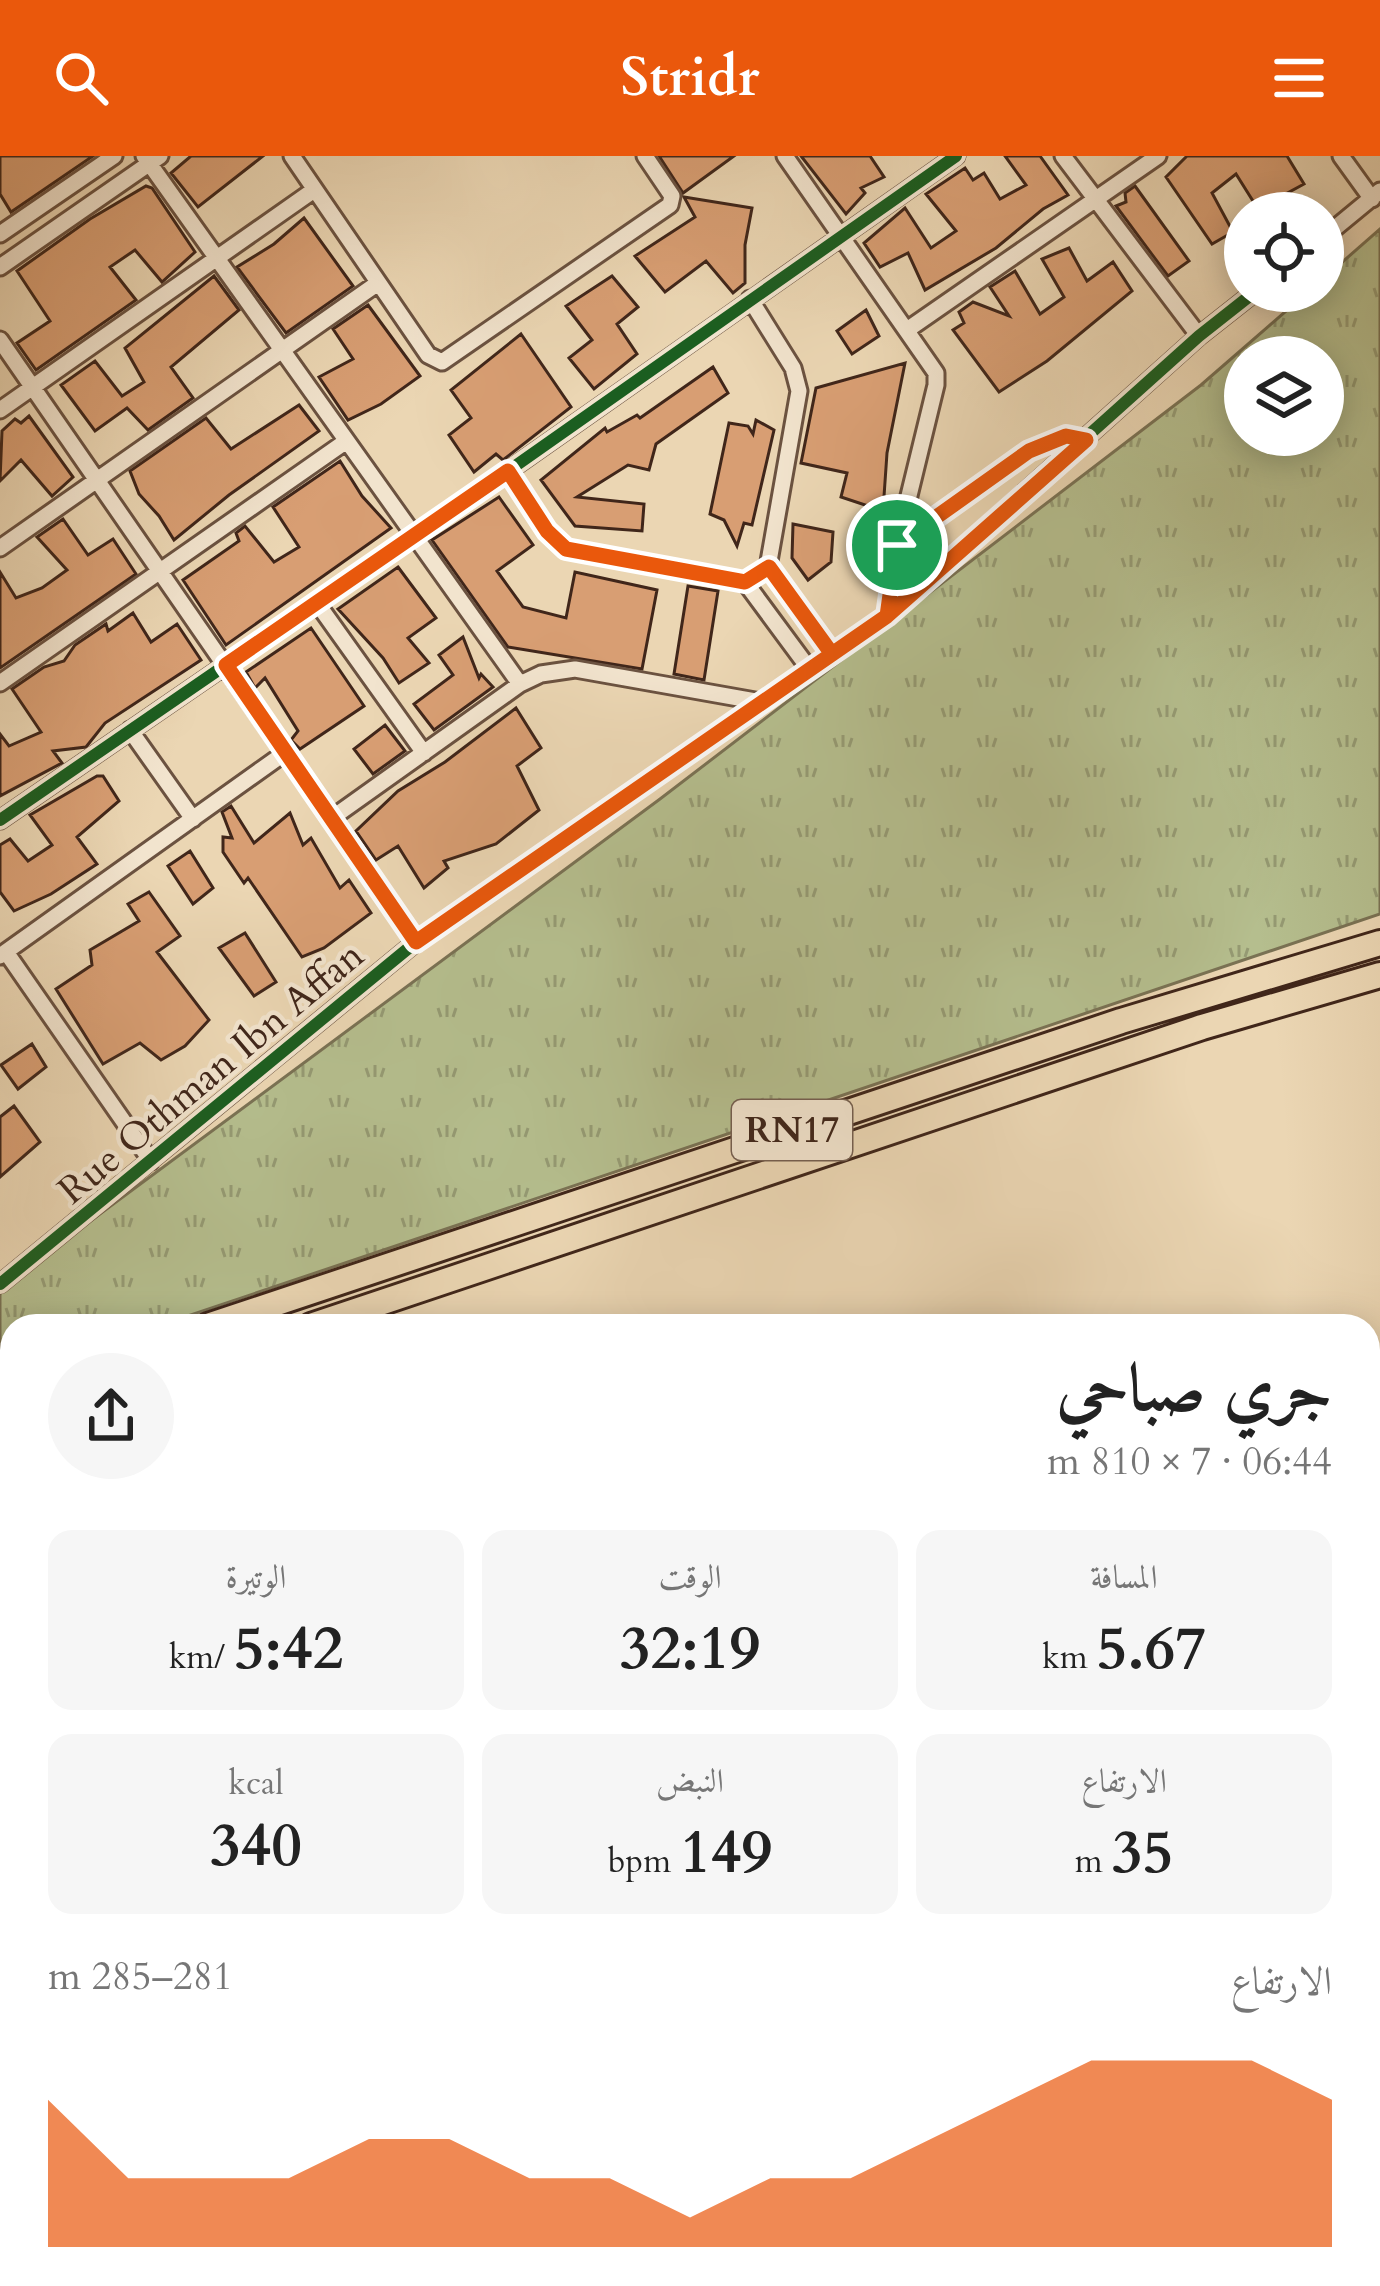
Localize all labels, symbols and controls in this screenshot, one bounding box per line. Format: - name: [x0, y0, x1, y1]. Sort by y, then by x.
- text: Stridr: [620, 42, 760, 115]
- icon: search: [48, 45, 114, 111]
- icon: menu: [1266, 45, 1332, 111]
- map controls: [1224, 192, 1344, 456]
- button: locate: [1224, 192, 1344, 312]
- button: layers: [1224, 336, 1344, 456]
- pin: [846, 494, 948, 596]
- icon: arrive: [864, 512, 930, 578]
- street label: Rue Othman Ibn Affan: [47, 929, 375, 1217]
- road number: RN17: [732, 1100, 852, 1160]
- text: جري صباحي: [1057, 1345, 1332, 1434]
- button: share: [48, 1353, 174, 1479]
- text: 06:44 · 7 × 810 m: [1047, 1435, 1332, 1488]
- text: الوتيرة: [226, 1555, 286, 1600]
- text: الوقت: [658, 1555, 722, 1600]
- text: المسافة: [1090, 1555, 1158, 1600]
- text: 5:42: [234, 1609, 343, 1690]
- text: 32:19: [620, 1609, 760, 1690]
- text: 5.67: [1096, 1609, 1206, 1690]
- text: /km: [169, 1635, 234, 1680]
- text: km: [1042, 1635, 1096, 1680]
- text: النبض: [656, 1759, 724, 1804]
- text: الارتفاع: [1081, 1759, 1167, 1804]
- text: kcal: [228, 1761, 284, 1806]
- text: 340: [210, 1806, 302, 1887]
- text: 149: [680, 1813, 772, 1894]
- text: 35: [1112, 1813, 1173, 1894]
- text: bpm: [608, 1839, 680, 1884]
- text: m: [1075, 1839, 1112, 1884]
- text: 281–285 m: [48, 1950, 233, 2003]
- text: الارتفاع: [1231, 1955, 1332, 2008]

